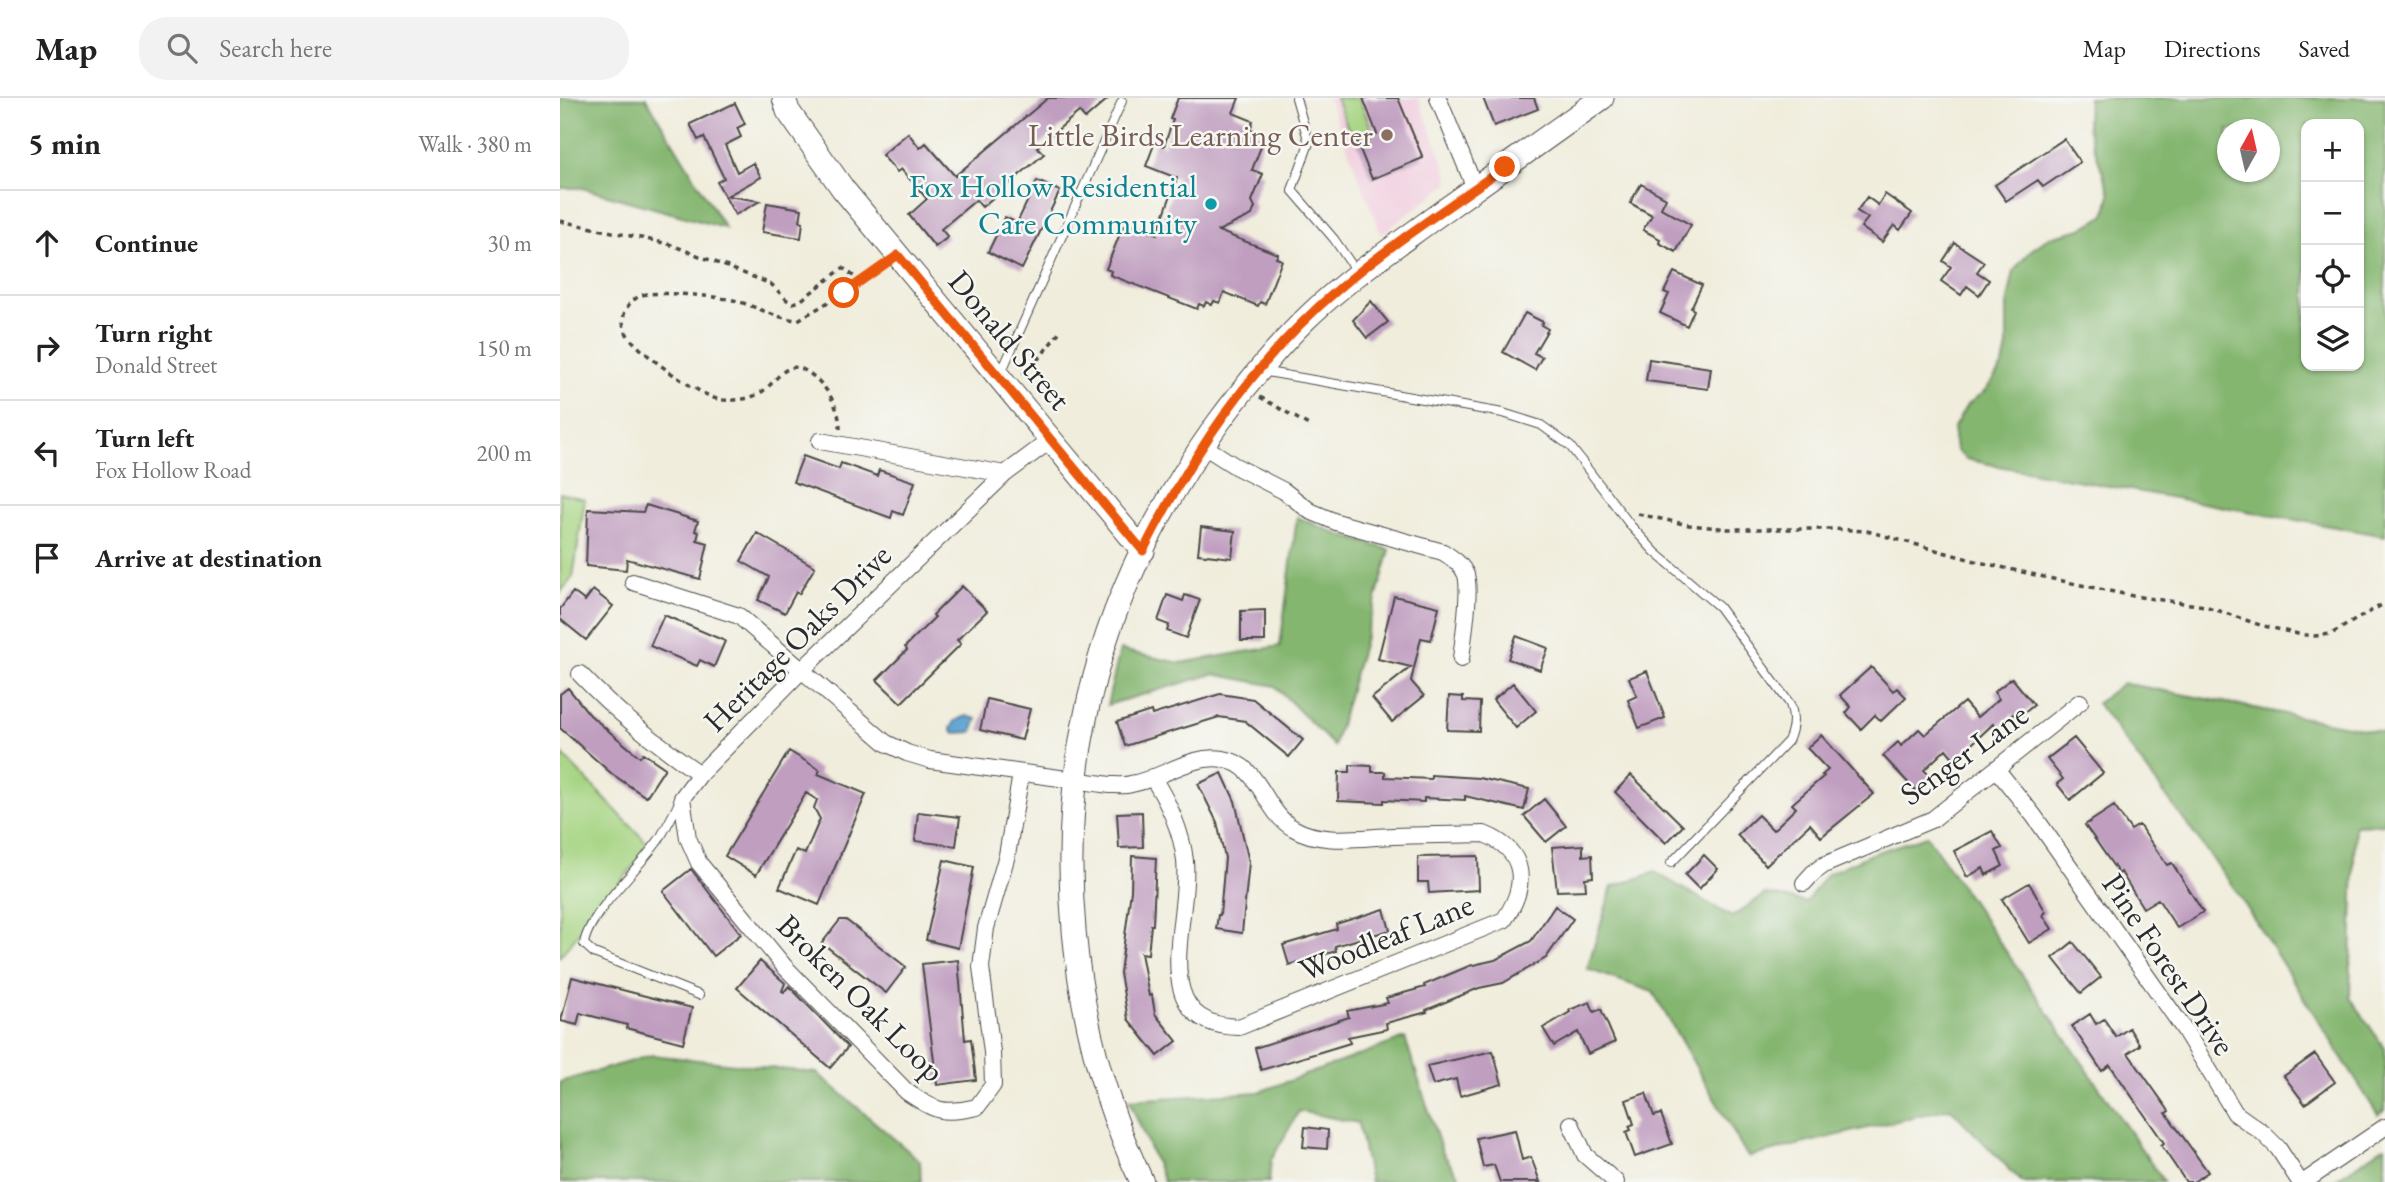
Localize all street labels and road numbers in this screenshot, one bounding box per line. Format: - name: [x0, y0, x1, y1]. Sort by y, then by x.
- street label: Donald Street: [939, 261, 1081, 419]
- street label: Heritage Oaks Drive: [694, 535, 900, 741]
- street label: Senger Lane: [1892, 693, 2036, 815]
- street label: Pine Forest Drive: [2093, 865, 2245, 1063]
- street label: Woodleaf Lane: [1293, 883, 1479, 991]
- street label: Broken Oak Loop: [768, 905, 954, 1091]

